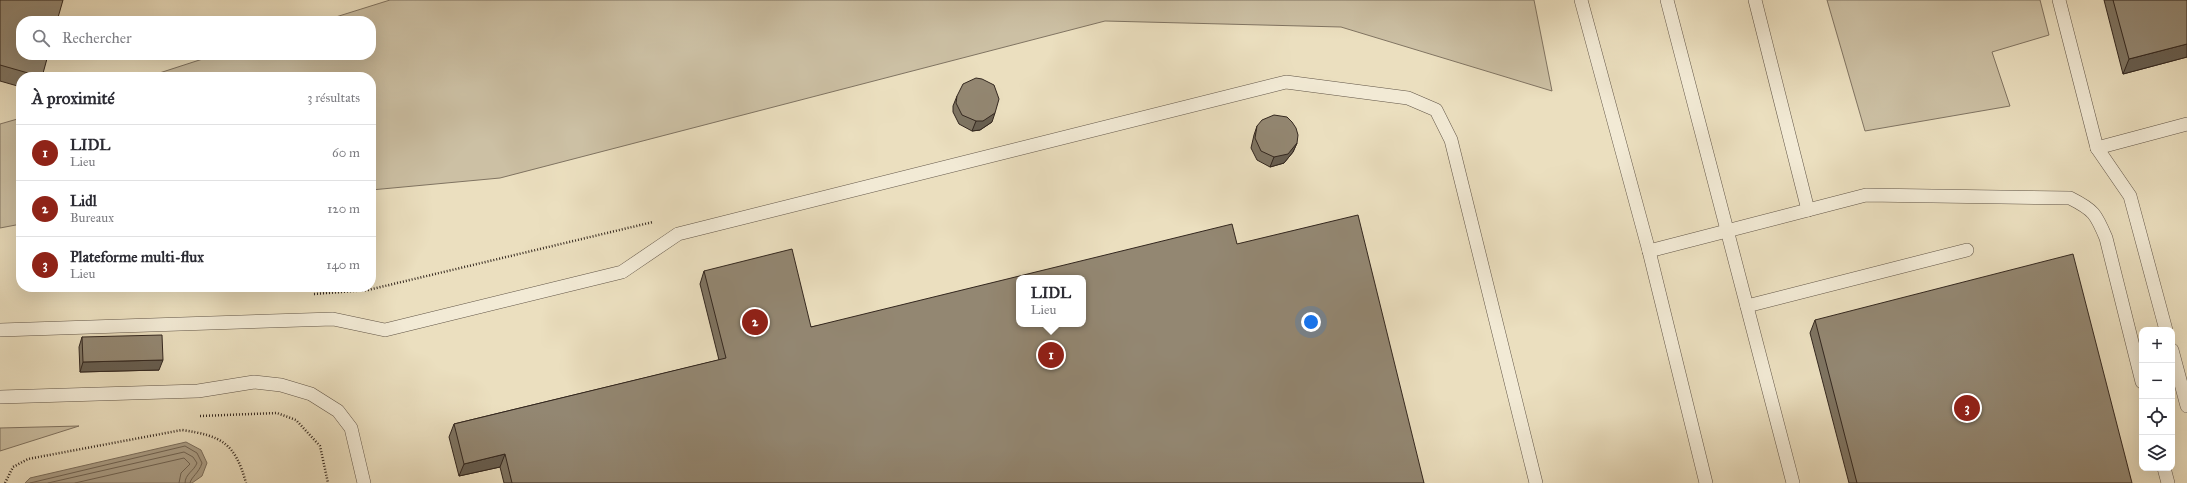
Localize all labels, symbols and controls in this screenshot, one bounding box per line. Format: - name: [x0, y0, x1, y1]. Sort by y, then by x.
- search box: [16, 16, 376, 60]
- icon: search: [30, 27, 52, 49]
- text: Rechercher: [62, 29, 132, 47]
- text: À proximité: [32, 88, 115, 109]
- text: 3 résultats: [307, 90, 360, 106]
- text: LIDL: [70, 136, 110, 154]
- text: 1: [42, 145, 48, 161]
- text: 60 m: [332, 145, 360, 161]
- text: Lieu: [70, 154, 95, 170]
- text: Lidl: [70, 192, 97, 210]
- text: 2: [42, 201, 48, 217]
- text: 120 m: [327, 201, 360, 217]
- text: Bureaux: [70, 210, 114, 226]
- text: Plateforme multi-flux: [70, 248, 204, 266]
- text: 3: [42, 257, 48, 273]
- text: 140 m: [326, 257, 360, 273]
- text: Lieu: [70, 266, 95, 282]
- popup: [1016, 275, 1086, 327]
- text: LIDL: [1031, 284, 1071, 302]
- text: Lieu: [1031, 302, 1056, 318]
- pin: 2: [742, 307, 768, 337]
- your location: [1301, 312, 1321, 332]
- map controls: [2139, 327, 2175, 471]
- button: +: [2139, 327, 2175, 363]
- pin: 1: [1038, 340, 1064, 370]
- button: −: [2139, 363, 2175, 399]
- pin: 3: [1954, 393, 1980, 423]
- button: locate: [2139, 399, 2175, 435]
- button: layers: [2139, 435, 2175, 471]

